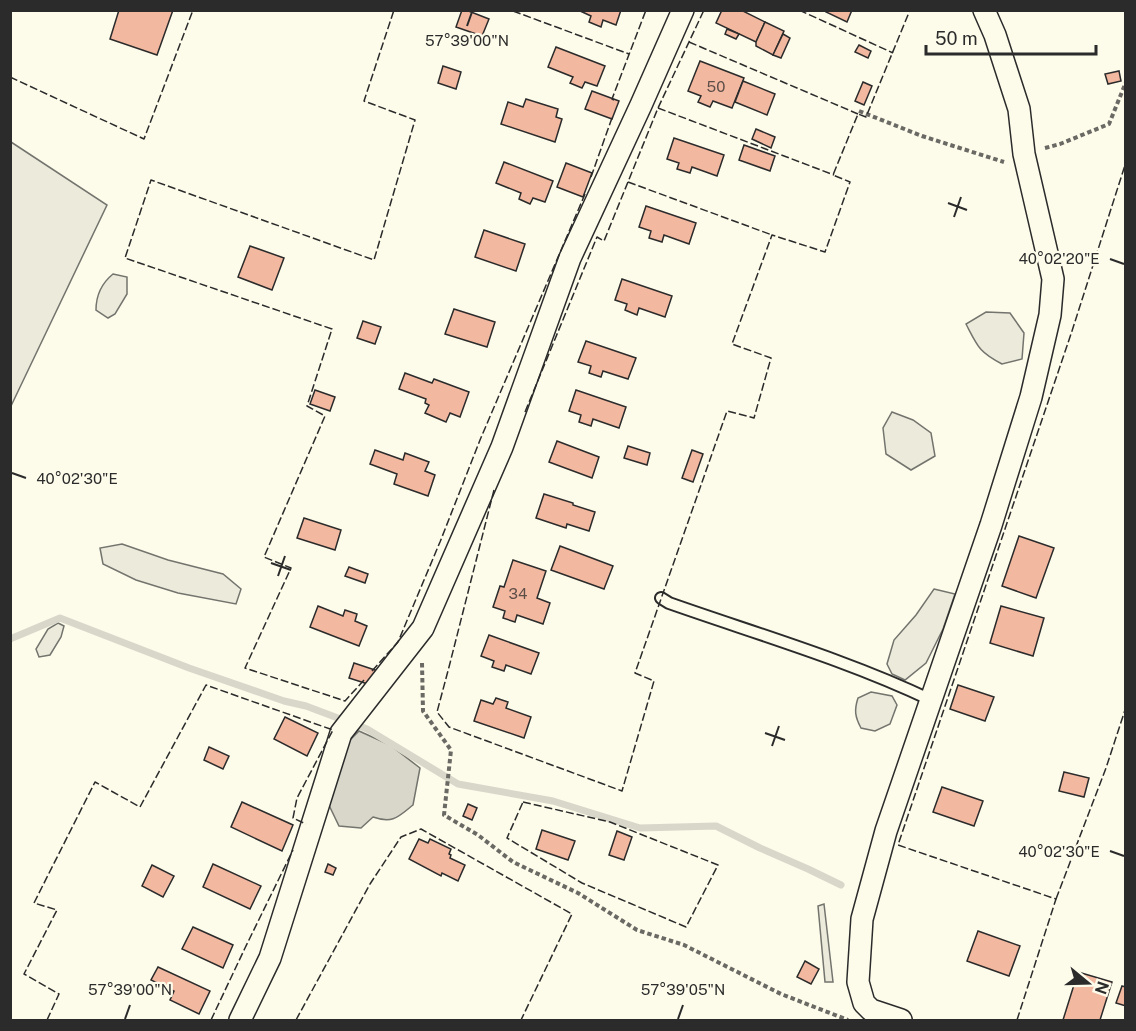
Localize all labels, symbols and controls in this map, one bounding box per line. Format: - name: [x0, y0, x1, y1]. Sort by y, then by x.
- scale bar: [926, 18, 1096, 56]
- text: 50 m: [935, 28, 978, 49]
- text: 57°39'00"N: [425, 32, 509, 49]
- house number: 50: [707, 78, 725, 95]
- text: 40°02'20"E: [1018, 250, 1100, 267]
- text: 40°02'30"E: [36, 470, 118, 487]
- house number: 34: [509, 585, 527, 602]
- text: 40°02'30"E: [1018, 843, 1100, 860]
- north arrow: [1058, 953, 1118, 1013]
- text: N: [1091, 979, 1113, 997]
- text: 57°39'00"N: [88, 981, 172, 998]
- text: 57°39'05"N: [641, 981, 725, 998]

